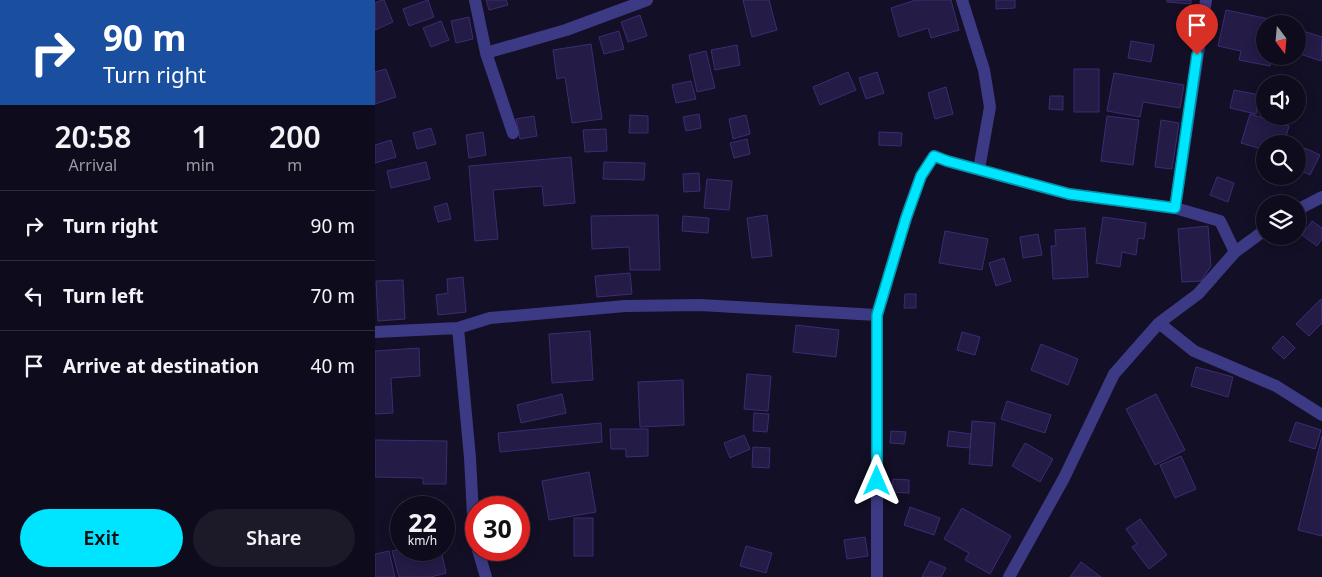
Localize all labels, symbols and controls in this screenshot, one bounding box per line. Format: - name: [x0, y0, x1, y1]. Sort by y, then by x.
- pin: [1176, 4, 1218, 55]
- icon: arrive: [1183, 11, 1211, 39]
- text: 90 m: [103, 14, 186, 61]
- north arrow: [1256, 15, 1306, 65]
- map controls: [1256, 15, 1306, 245]
- icon: right: [20, 20, 85, 85]
- text: Turn right: [103, 59, 206, 89]
- button: sound: [1256, 75, 1306, 125]
- text: 20:58: [54, 116, 131, 157]
- text: 1: [192, 116, 209, 157]
- text: 200: [269, 116, 321, 157]
- button: search: [1256, 135, 1306, 185]
- text: Arrival: [68, 154, 117, 176]
- text: min: [186, 154, 215, 176]
- text: m: [287, 154, 302, 176]
- button: layers: [1256, 195, 1306, 245]
- icon: right: [20, 212, 48, 240]
- text: Turn right: [63, 213, 158, 239]
- text: 90 m: [311, 213, 355, 239]
- icon: left: [20, 282, 48, 310]
- text: Turn left: [63, 283, 144, 309]
- text: 70 m: [311, 283, 355, 309]
- icon: arrive: [20, 352, 48, 380]
- text: Arrive at destination: [63, 353, 259, 379]
- text: 40 m: [311, 353, 355, 379]
- position arrow: [850, 454, 902, 506]
- speed limit sign: 30: [465, 496, 530, 561]
- text: 22: [408, 505, 437, 539]
- button: Exit: [20, 509, 183, 567]
- button: Share: [193, 509, 355, 567]
- text: km/h: [408, 532, 437, 549]

